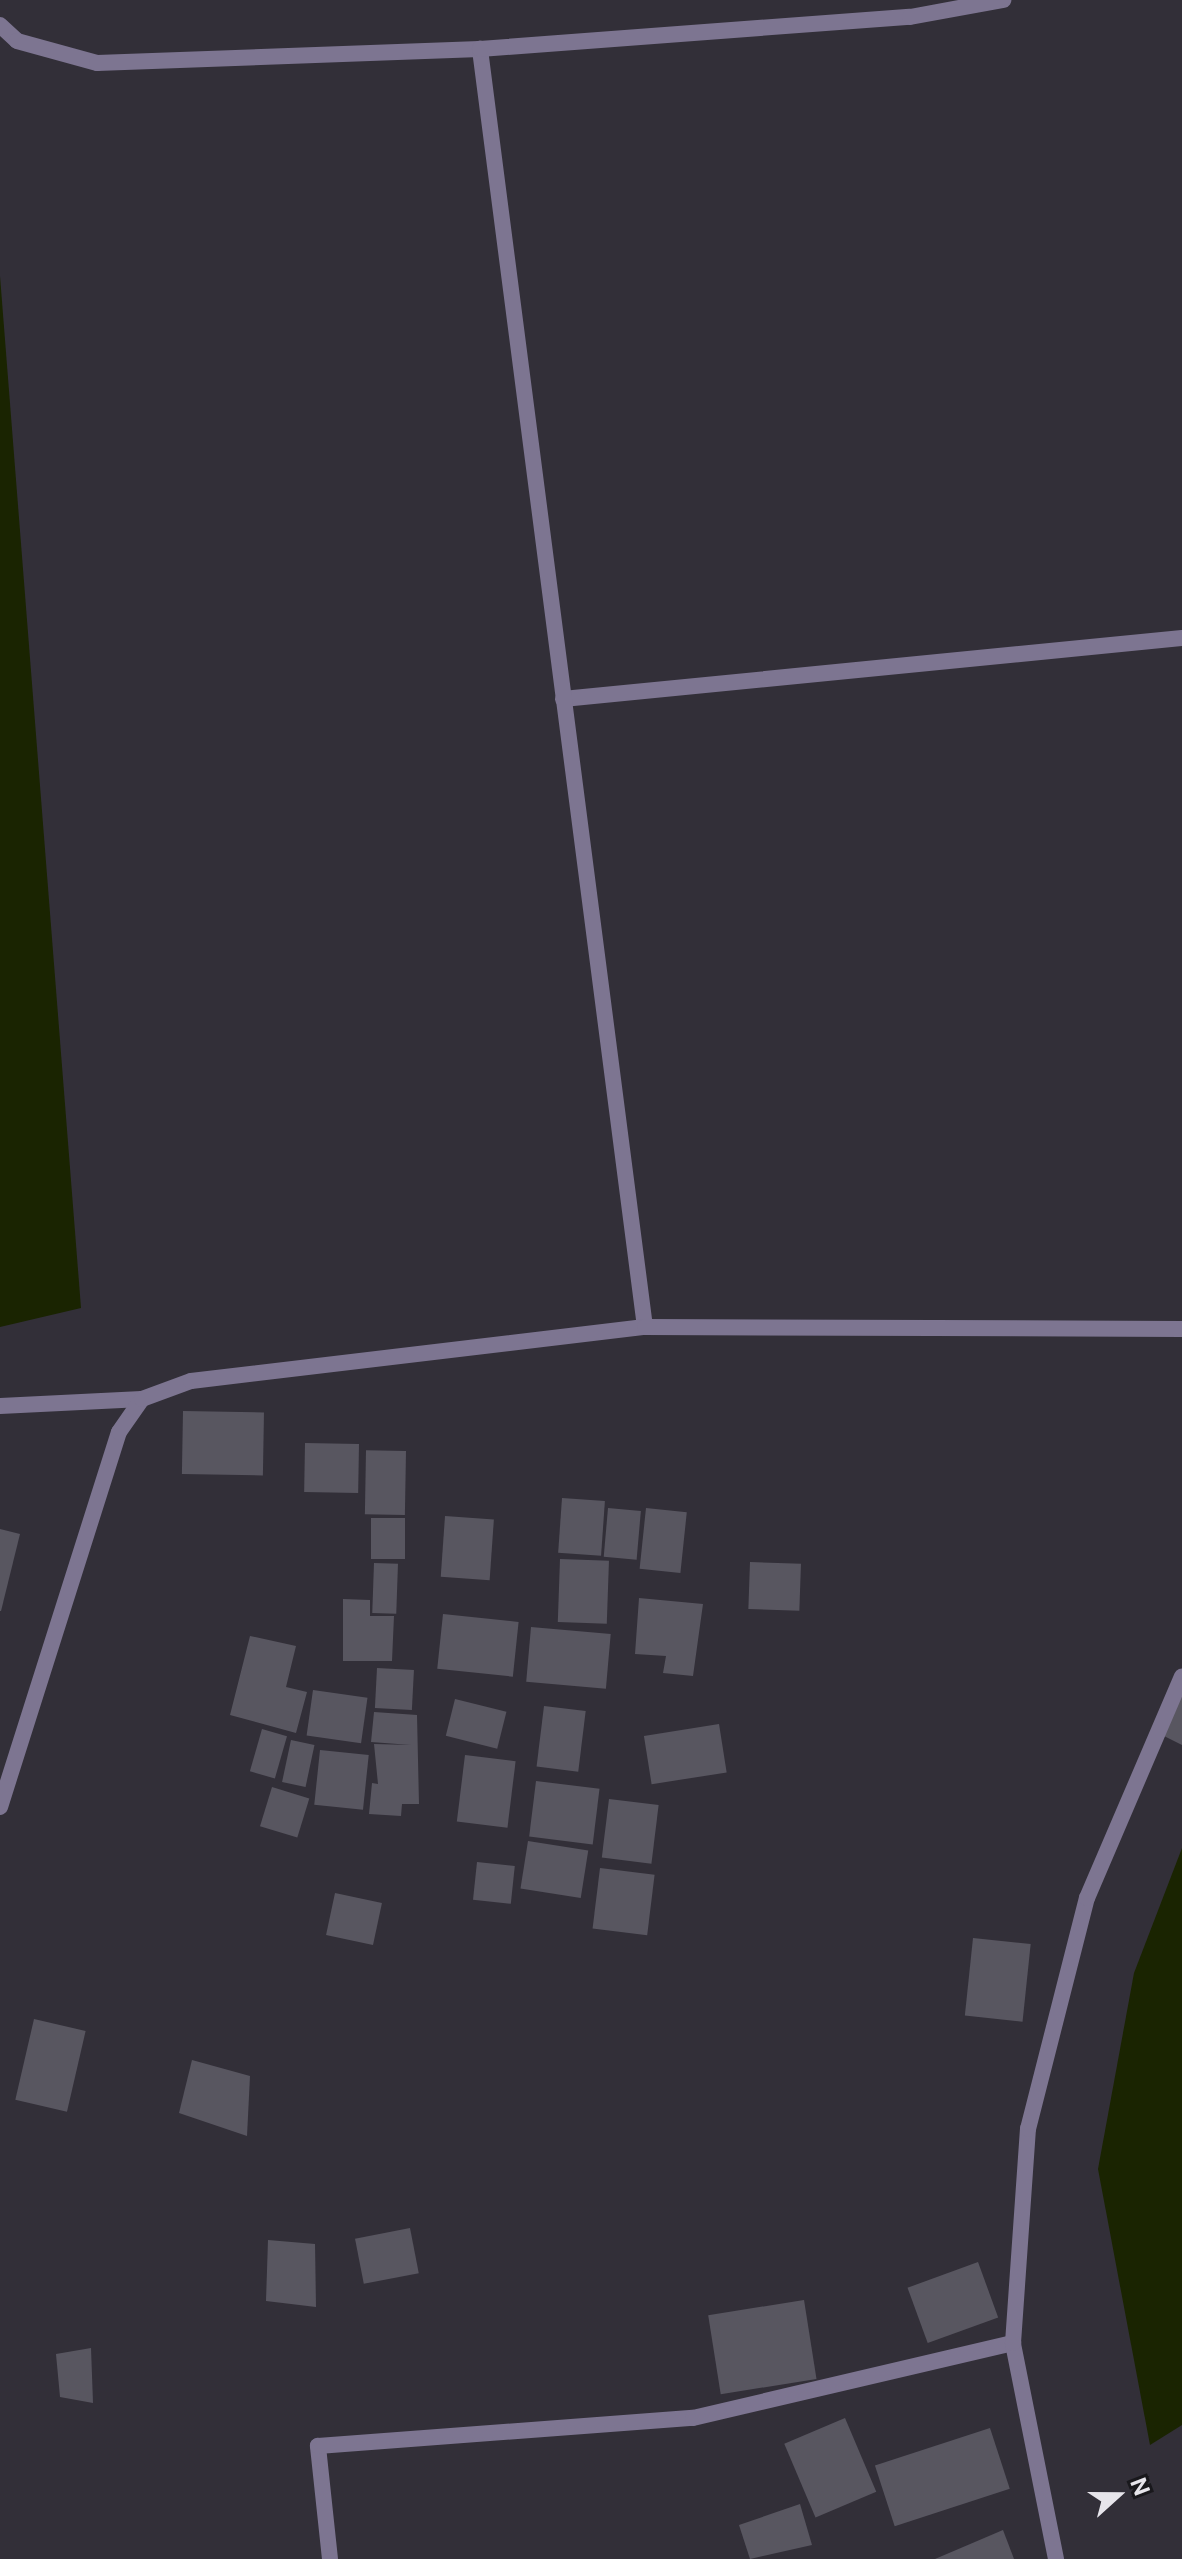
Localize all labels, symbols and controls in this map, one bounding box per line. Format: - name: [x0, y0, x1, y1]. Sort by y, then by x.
- north arrow: [1078, 2455, 1158, 2535]
- text: N: [1125, 2474, 1156, 2499]

